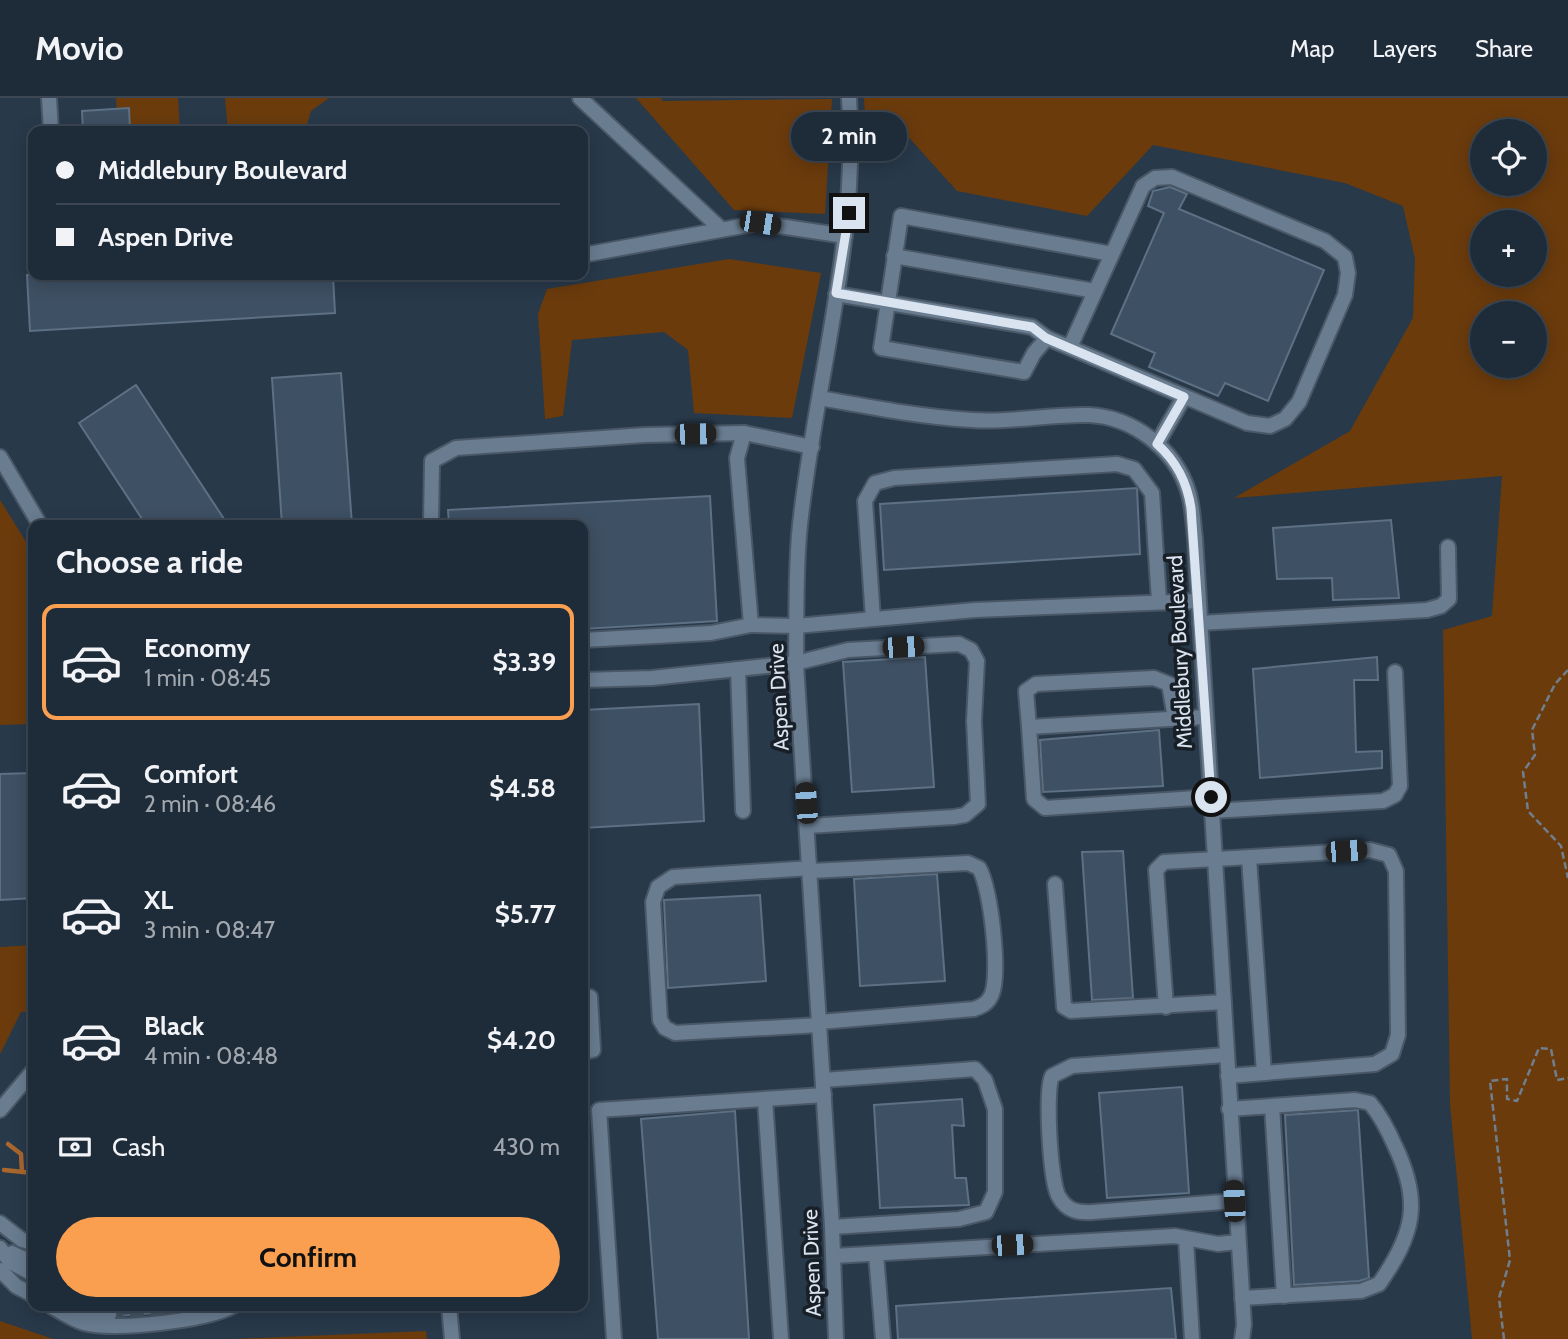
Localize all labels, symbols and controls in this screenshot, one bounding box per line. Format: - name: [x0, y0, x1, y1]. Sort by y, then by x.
- text: Movio: [35, 28, 124, 68]
- text: Map: [1290, 34, 1334, 63]
- text: Layers: [1372, 34, 1437, 63]
- text: Share: [1475, 34, 1533, 63]
- callout: 2 min: [791, 111, 907, 160]
- map controls: [1470, 119, 1547, 378]
- button: locate: [1470, 119, 1547, 196]
- text: 2 min: [821, 122, 877, 150]
- text: Middlebury Boulevard: [98, 154, 347, 186]
- route end: [833, 197, 865, 229]
- car: [738, 209, 783, 237]
- button: +: [1470, 210, 1547, 287]
- text: Aspen Drive: [98, 221, 233, 253]
- button: −: [1470, 301, 1547, 378]
- car: [674, 423, 717, 445]
- text: Choose a ride: [56, 542, 243, 581]
- street label: Middlebury Boulevard: [1162, 555, 1197, 749]
- icon: car: [60, 631, 123, 694]
- text: Economy: [144, 632, 250, 664]
- car: [882, 635, 925, 659]
- street label: Aspen Drive: [763, 642, 794, 751]
- text: $3.39: [493, 646, 556, 678]
- text: 1 min · 08:45: [144, 664, 271, 692]
- icon: car: [60, 757, 123, 820]
- text: Comfort: [144, 758, 238, 790]
- text: $4.58: [489, 772, 556, 804]
- car: [795, 781, 818, 825]
- route start: [1195, 781, 1227, 813]
- text: 2 min · 08:46: [144, 790, 276, 818]
- car: [1325, 839, 1368, 863]
- icon: car: [60, 883, 123, 946]
- text: XL: [144, 884, 173, 916]
- text: $5.77: [495, 898, 556, 930]
- text: 3 min · 08:47: [144, 916, 275, 944]
- icon: car: [60, 1009, 123, 1072]
- text: Black: [144, 1010, 204, 1042]
- text: $4.20: [487, 1024, 556, 1056]
- text: 4 min · 08:48: [144, 1042, 278, 1070]
- icon: cash: [56, 1128, 94, 1166]
- text: Cash: [112, 1131, 165, 1163]
- text: 430 m: [493, 1133, 560, 1161]
- car: [1223, 1179, 1246, 1223]
- street label: Aspen Drive: [797, 1209, 826, 1317]
- button: Confirm: [56, 1217, 560, 1297]
- car: [991, 1233, 1034, 1257]

